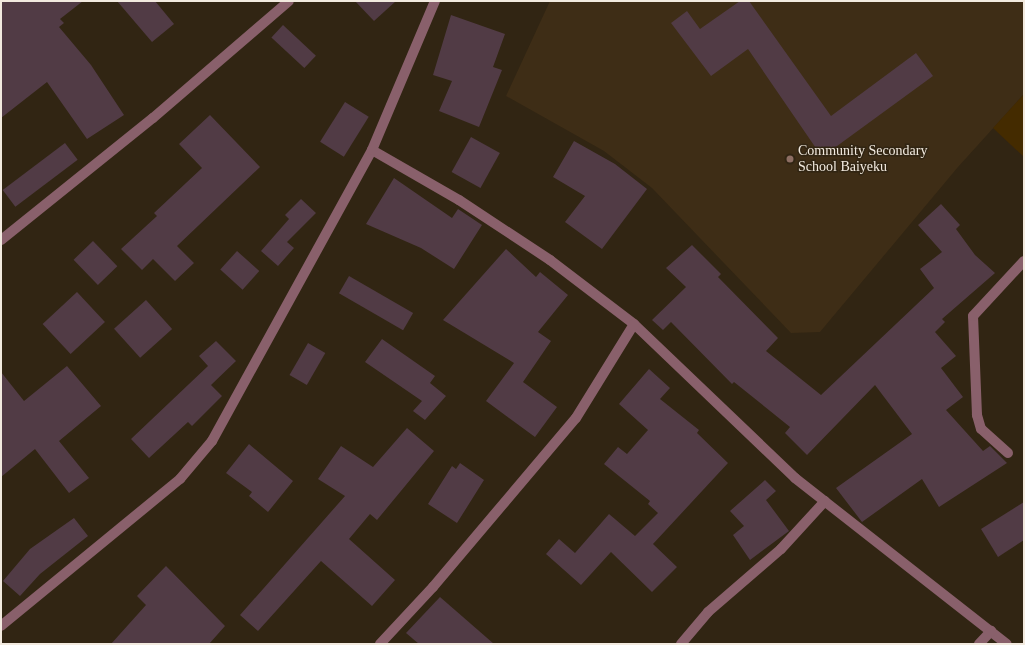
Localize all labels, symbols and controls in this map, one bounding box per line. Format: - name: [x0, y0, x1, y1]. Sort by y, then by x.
- place label: Community Secondary School Baiyeku: [798, 143, 927, 176]
- marker: Community Secondary School Baiyeku: [785, 154, 795, 164]

